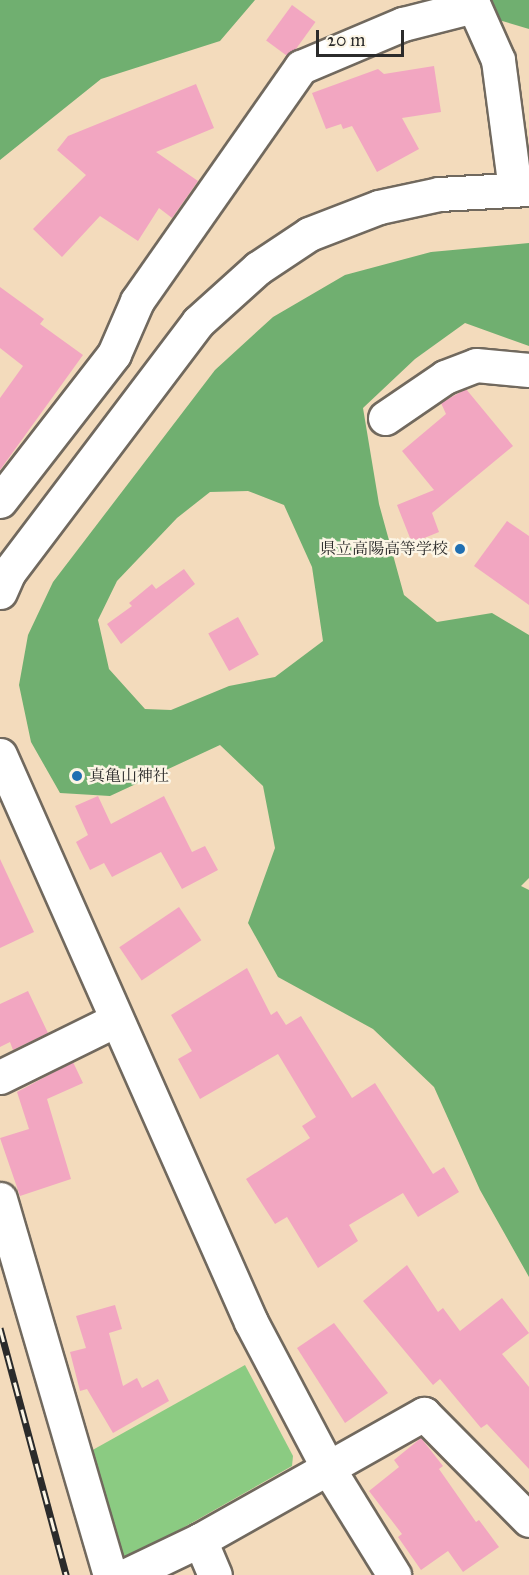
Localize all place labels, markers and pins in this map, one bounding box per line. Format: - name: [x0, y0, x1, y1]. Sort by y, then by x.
- place label: 県立高陽高等学校: [320, 539, 448, 559]
- marker: 県立高陽高等学校: [453, 542, 467, 556]
- place label: 真亀山神社: [89, 766, 169, 786]
- marker: 真亀山神社: [70, 769, 84, 783]

